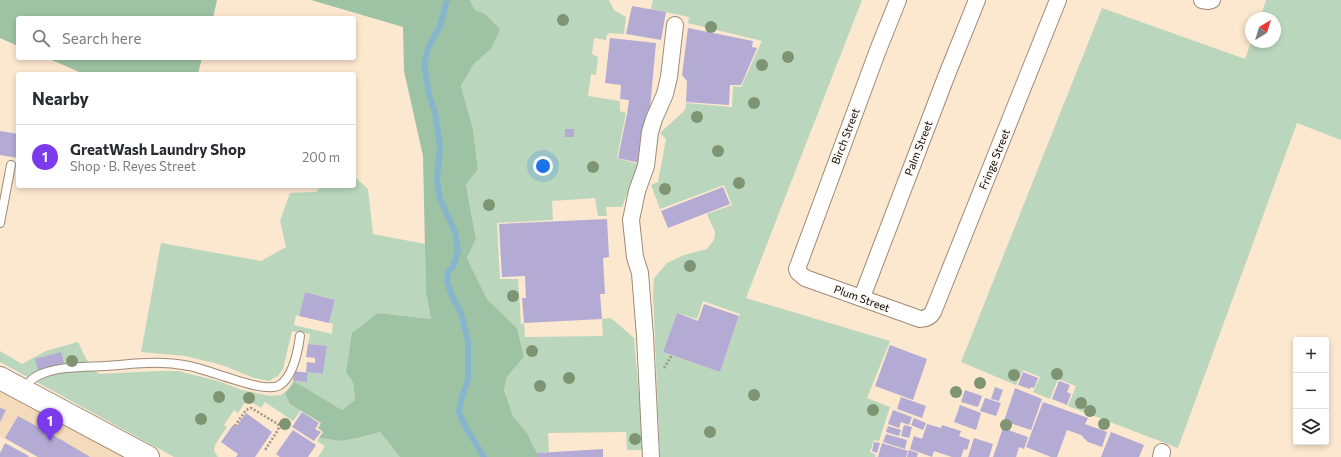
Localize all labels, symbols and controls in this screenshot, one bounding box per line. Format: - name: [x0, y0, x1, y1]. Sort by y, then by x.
- north arrow: [1245, 12, 1281, 48]
- search box: [16, 16, 356, 60]
- icon: search: [30, 27, 52, 49]
- text: Search here: [62, 29, 141, 47]
- text: Nearby: [32, 88, 89, 109]
- street label: Birch Street: [828, 106, 862, 166]
- street label: Palm Street: [901, 118, 935, 178]
- street label: Fringe Street: [976, 126, 1012, 191]
- text: GreatWash Laundry Shop: [70, 140, 246, 158]
- text: 1: [42, 149, 48, 165]
- text: 200 m: [302, 149, 340, 165]
- your location: [533, 156, 553, 176]
- text: Shop · B. Reyes Street: [70, 158, 196, 174]
- street label: Plum Street: [832, 282, 892, 314]
- map controls: [1293, 337, 1329, 445]
- button: +: [1293, 337, 1329, 373]
- button: −: [1293, 373, 1329, 409]
- pin: 1: [37, 408, 63, 441]
- button: layers: [1293, 409, 1329, 445]

